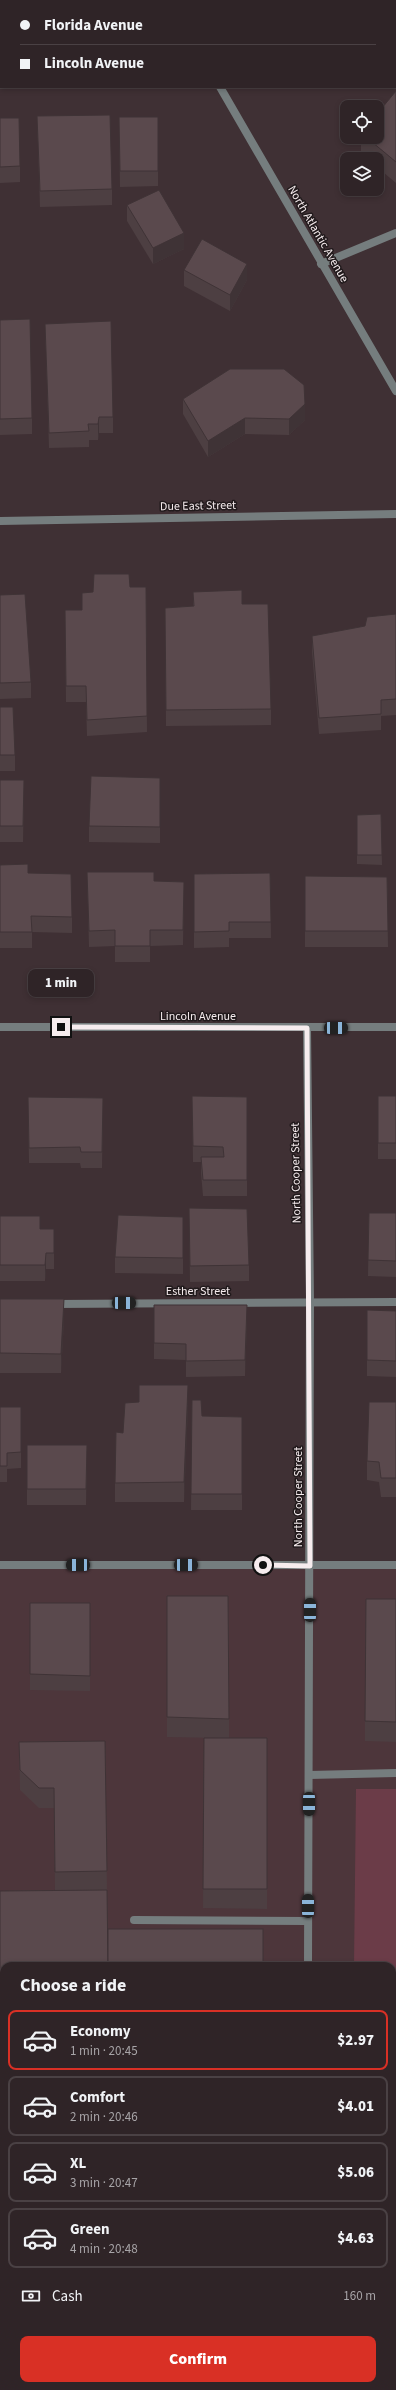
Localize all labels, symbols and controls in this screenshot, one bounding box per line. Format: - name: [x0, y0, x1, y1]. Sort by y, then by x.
- text: Florida Avenue: [44, 15, 143, 36]
- text: Lincoln Avenue: [44, 53, 144, 74]
- map controls: [340, 100, 384, 196]
- button: locate: [340, 100, 384, 144]
- button: layers: [340, 152, 384, 196]
- street label: North Atlantic Avenue: [283, 182, 353, 286]
- street label: Due East Street: [160, 497, 236, 515]
- callout: 1 min: [28, 969, 94, 997]
- text: 1 min: [45, 974, 77, 992]
- street label: Lincoln Avenue: [160, 1008, 236, 1025]
- route end: [52, 1018, 70, 1036]
- car: [324, 1022, 348, 1034]
- street label: North Cooper Street: [287, 1123, 305, 1223]
- street label: Esther Street: [166, 1283, 230, 1300]
- car: [112, 1297, 136, 1309]
- street label: North Cooper Street: [290, 1447, 307, 1547]
- route start: [254, 1556, 272, 1574]
- car: [66, 1559, 90, 1571]
- car: [174, 1559, 198, 1571]
- car: [304, 1598, 316, 1622]
- car: [303, 1792, 315, 1816]
- car: [302, 1894, 314, 1918]
- text: Choose a ride: [20, 1973, 126, 1998]
- text: Economy: [70, 2021, 131, 2042]
- icon: car: [22, 2022, 58, 2058]
- text: $2.97: [337, 2030, 374, 2051]
- text: 1 min · 20:45: [70, 2042, 138, 2060]
- text: Comfort: [70, 2087, 125, 2108]
- icon: car: [22, 2088, 58, 2124]
- text: $4.01: [337, 2096, 374, 2117]
- text: 2 min · 20:46: [70, 2108, 138, 2126]
- text: XL: [70, 2153, 86, 2174]
- icon: car: [22, 2154, 58, 2190]
- text: $5.06: [337, 2162, 374, 2183]
- text: 3 min · 20:47: [70, 2174, 138, 2192]
- text: Green: [70, 2219, 110, 2240]
- icon: car: [22, 2220, 58, 2256]
- text: $4.63: [337, 2228, 374, 2249]
- text: 4 min · 20:48: [70, 2240, 138, 2258]
- icon: cash: [20, 2285, 42, 2307]
- text: Cash: [52, 2286, 83, 2307]
- text: 160 m: [343, 2287, 376, 2305]
- button: Confirm: [20, 2336, 376, 2382]

